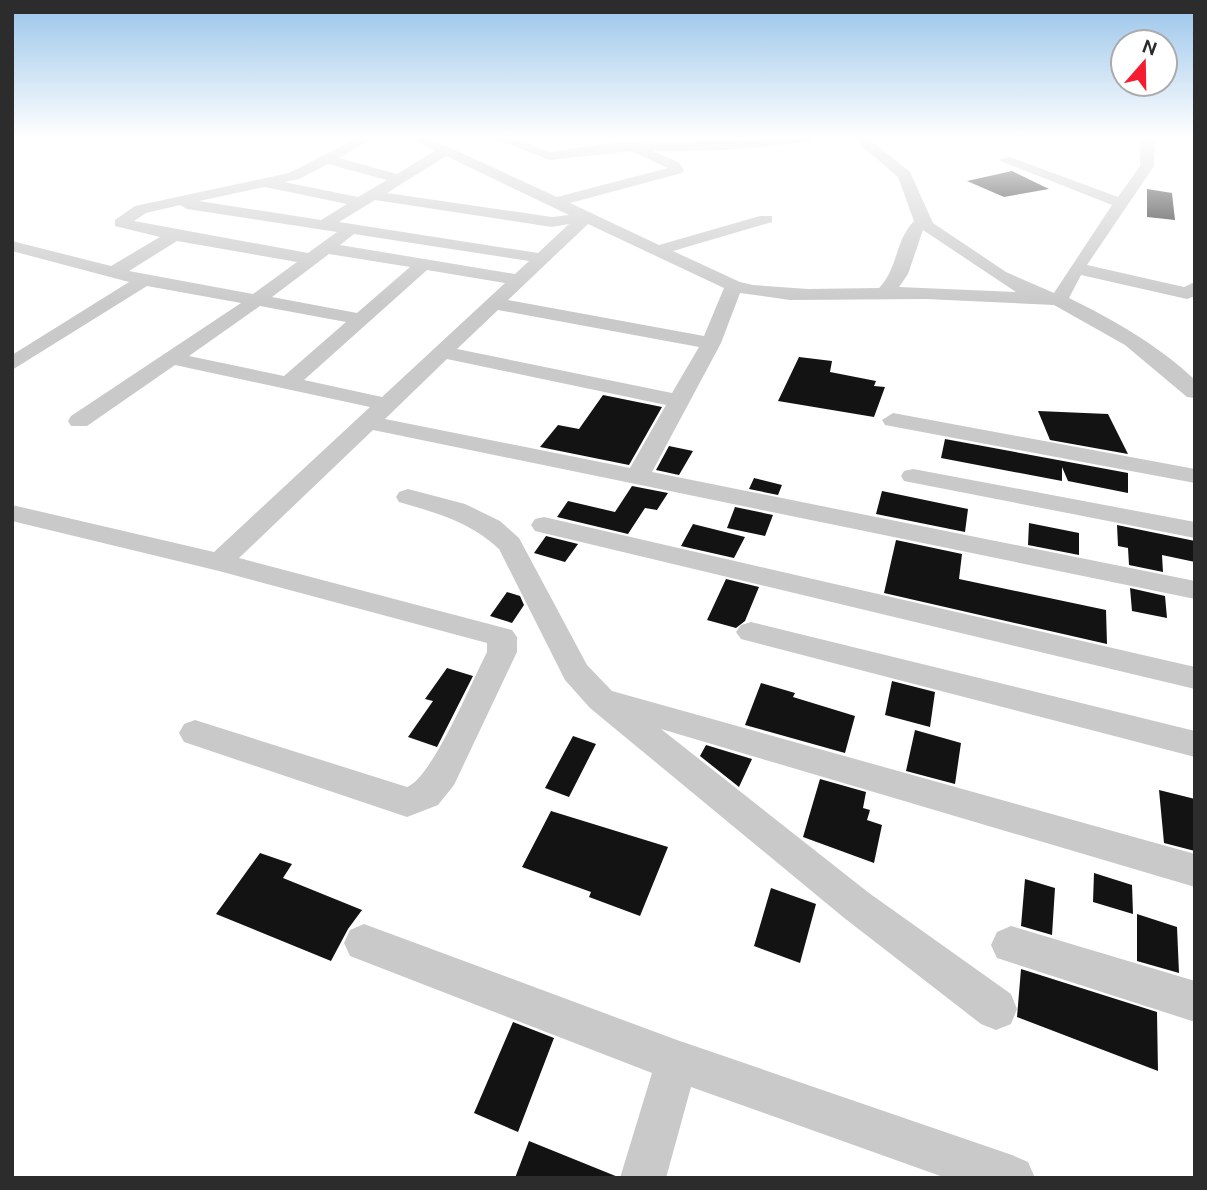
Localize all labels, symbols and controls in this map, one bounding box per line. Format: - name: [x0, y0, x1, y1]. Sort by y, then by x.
- north arrow: [1109, 28, 1179, 98]
- text: N: [1139, 34, 1160, 60]

